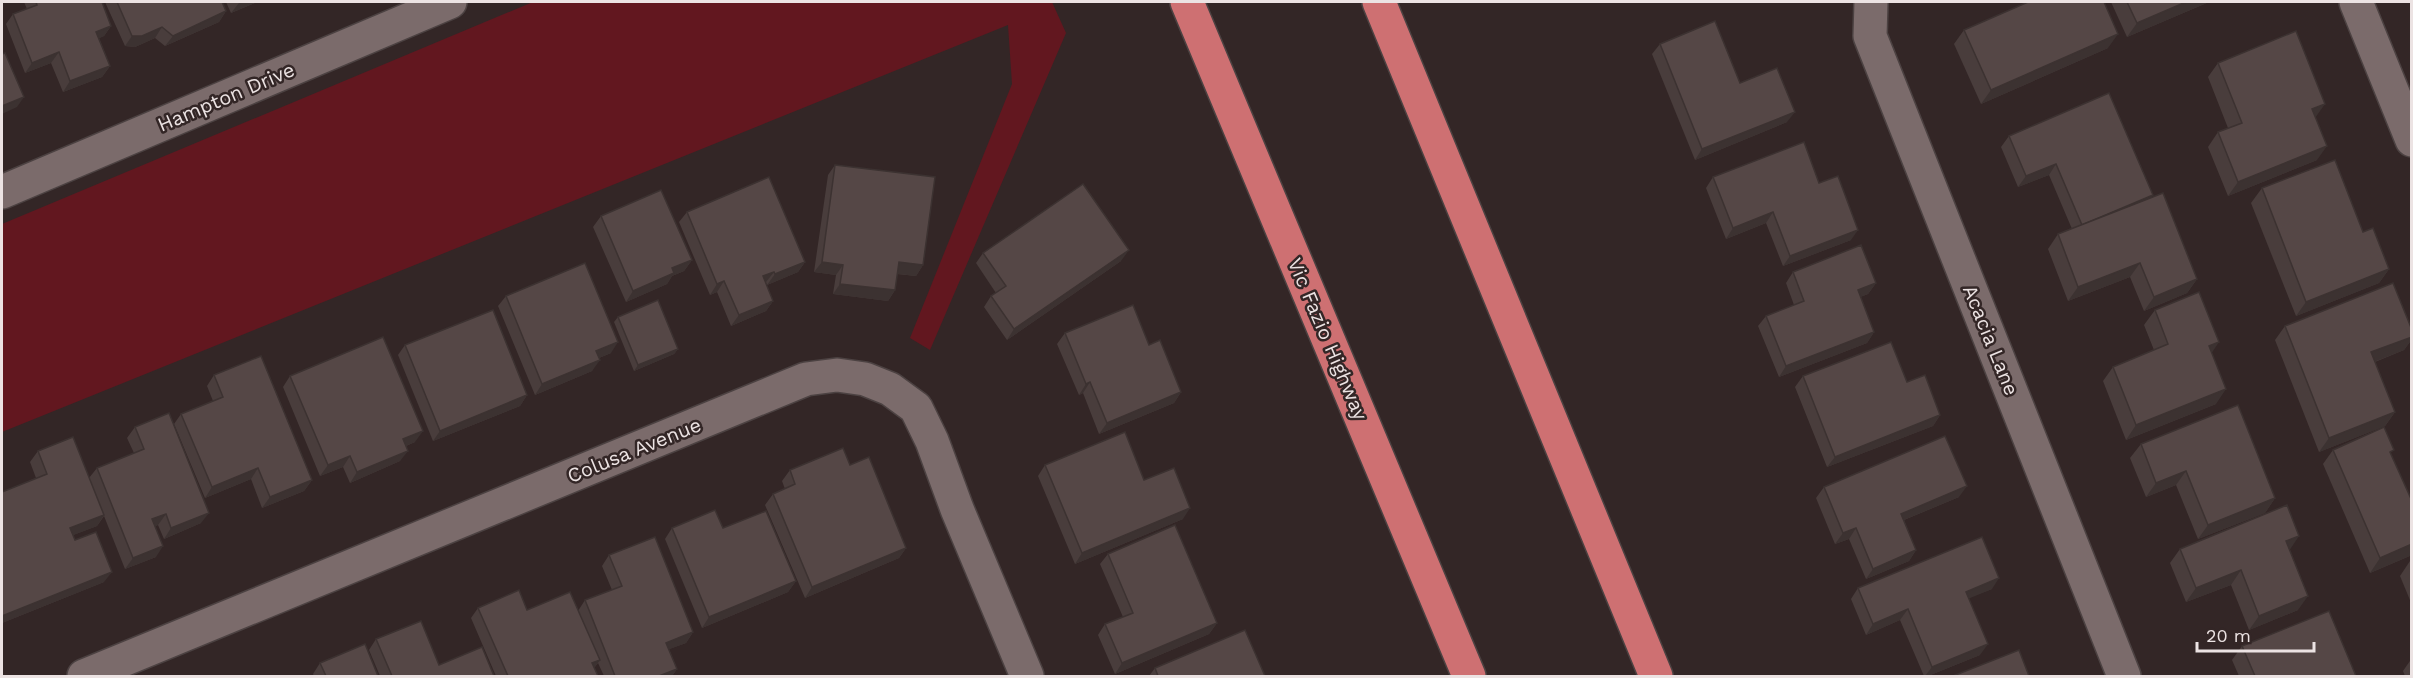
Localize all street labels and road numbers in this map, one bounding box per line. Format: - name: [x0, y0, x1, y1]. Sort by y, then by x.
- street label: Hampton Drive: [154, 57, 298, 137]
- street label: Vic Fazio Highway: [1283, 254, 1373, 424]
- street label: Acacia Lane: [1958, 281, 2024, 399]
- street label: Colusa Avenue: [564, 412, 704, 488]

